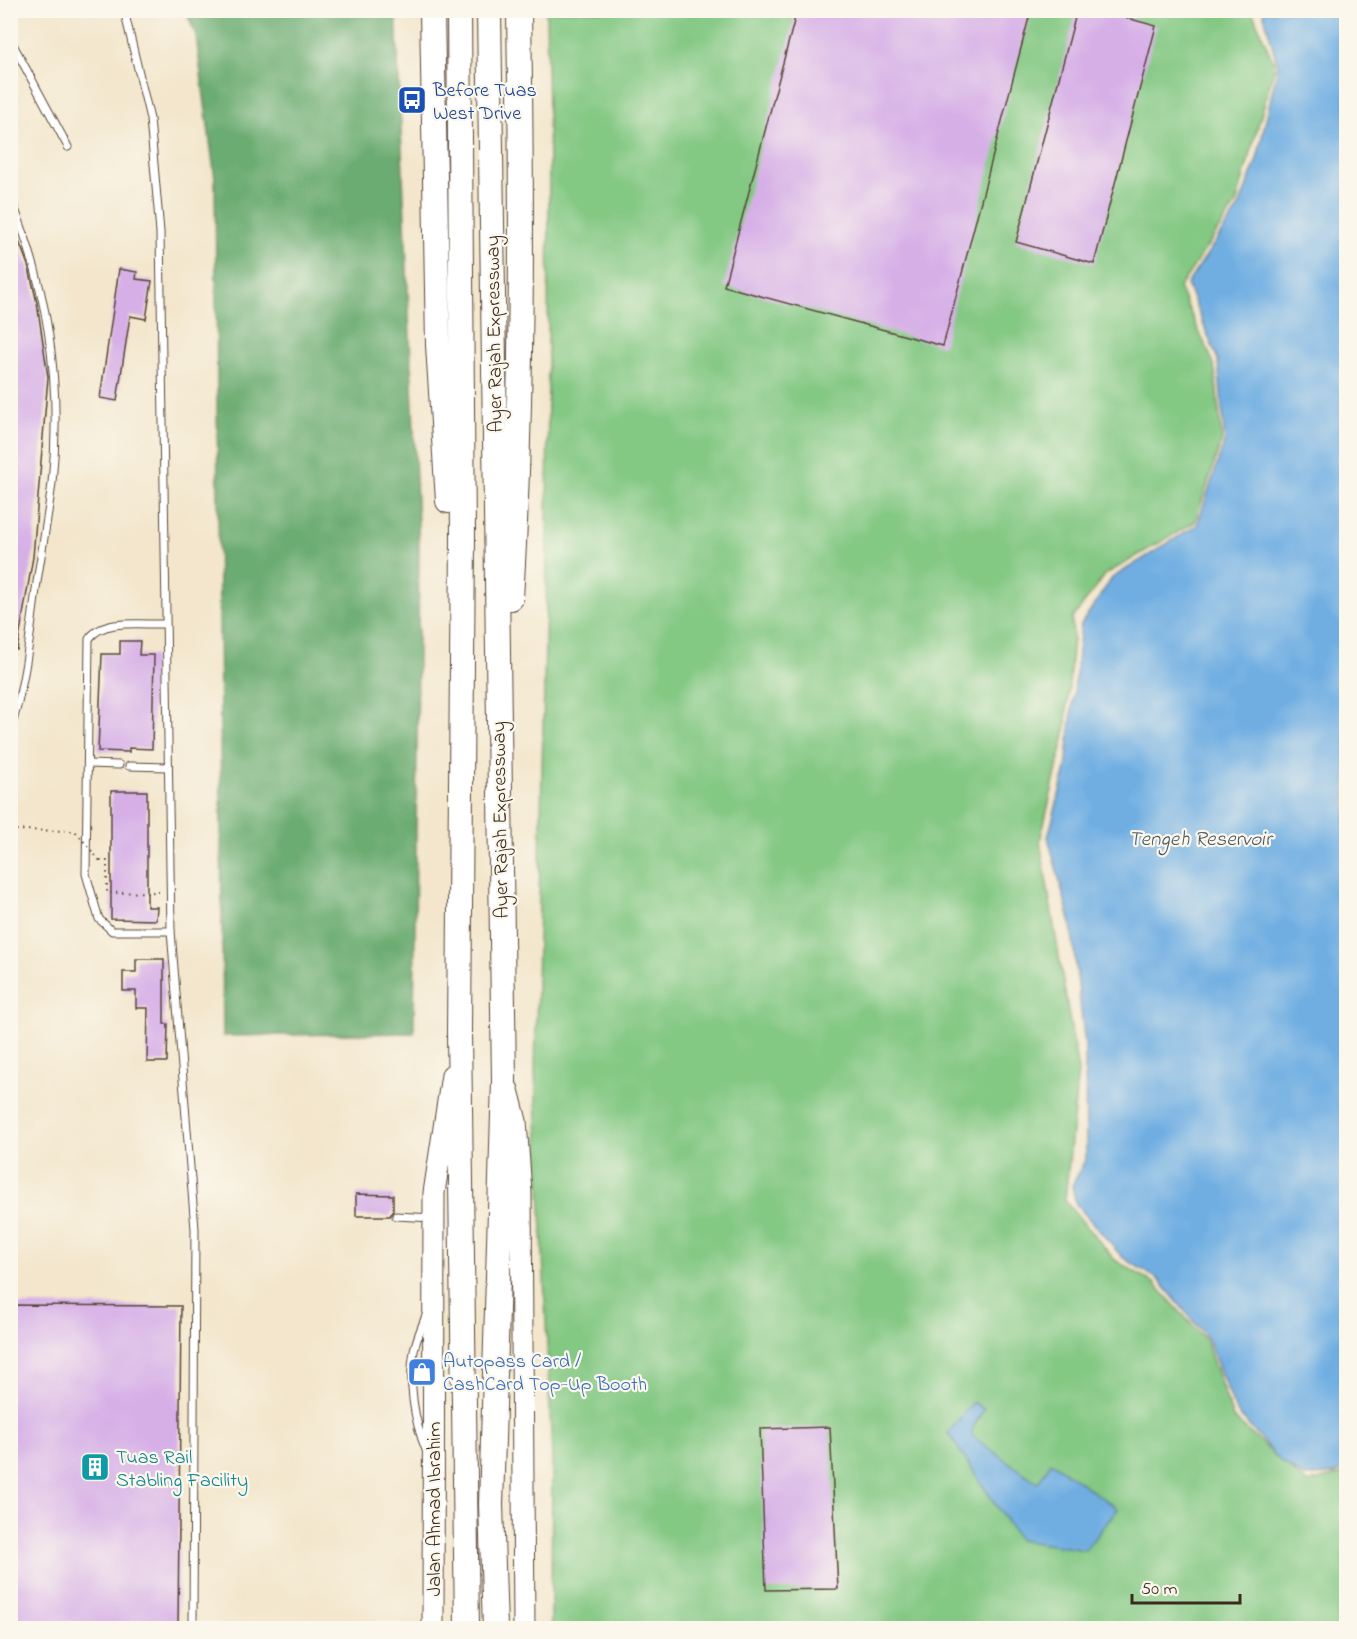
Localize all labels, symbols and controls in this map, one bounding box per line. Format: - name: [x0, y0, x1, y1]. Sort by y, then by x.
- place label: Before Tuas West Drive: [432, 77, 537, 129]
- bus stop icon: Before Tuas West Drive: [396, 84, 428, 116]
- street label: Ayer Rajah Expressway: [479, 235, 512, 433]
- street label: Ayer Rajah Expressway: [485, 721, 518, 919]
- water label: Tengeh Reservoir: [1129, 825, 1274, 856]
- place label: Autopass Card / CashCard Top-Up Booth: [443, 1348, 647, 1400]
- shop icon: Autopass Card / CashCard Top-Up Booth: [406, 1356, 438, 1388]
- street label: Jalan Ahmad Ibrahim: [421, 1422, 450, 1596]
- place label: Tuas Rail Stabling Facility: [116, 1444, 248, 1497]
- building icon: Tuas Rail Stabling Facility: [79, 1451, 111, 1483]
- scale bar: [1132, 1567, 1240, 1605]
- text: 50 m: [1141, 1577, 1178, 1603]

